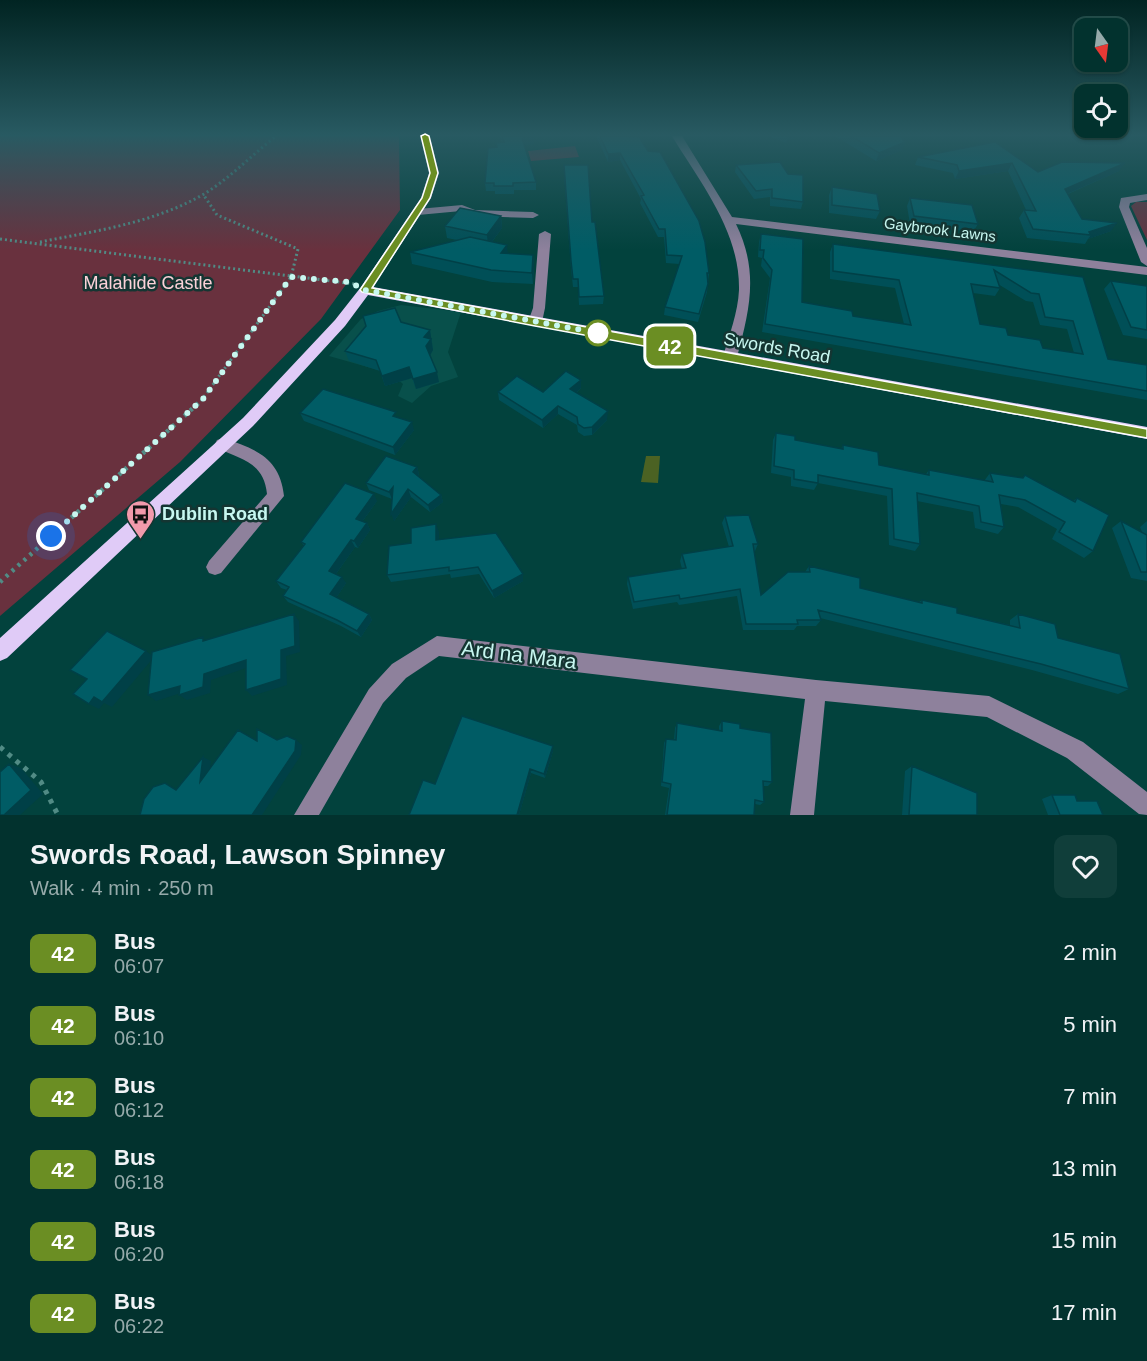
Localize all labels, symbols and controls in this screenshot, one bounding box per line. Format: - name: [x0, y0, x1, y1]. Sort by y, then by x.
- north arrow: [1074, 18, 1128, 72]
- map controls: [1074, 18, 1128, 138]
- button: locate: [1074, 84, 1128, 138]
- street label: Gaybrook Lawns: [883, 214, 997, 245]
- park label: Malahide Castle: [83, 273, 213, 293]
- unlabelled marker: [585, 320, 611, 346]
- line badge: 42: [643, 326, 697, 366]
- street label: Swords Road: [722, 329, 832, 367]
- text: 42: [658, 335, 682, 358]
- bus stop icon: Dublin Road: [125, 498, 157, 540]
- place label: Dublin Road: [162, 504, 268, 524]
- your location: [36, 521, 66, 551]
- street label: Ard na Mara: [460, 636, 578, 673]
- button: heart: [1054, 835, 1117, 898]
- text: Swords Road, Lawson Spinney: [30, 839, 445, 870]
- text: Walk · 4 min · 250 m: [30, 877, 214, 899]
- text: Bus: [114, 929, 156, 954]
- text: 2 min: [1063, 940, 1117, 965]
- text: 42: [51, 942, 75, 965]
- text: 06:07: [114, 955, 164, 977]
- text: Bus: [114, 1001, 156, 1026]
- text: 5 min: [1063, 1012, 1117, 1037]
- text: 42: [51, 1014, 75, 1037]
- text: 06:10: [114, 1027, 164, 1049]
- text: Bus: [114, 1073, 156, 1098]
- text: 7 min: [1063, 1084, 1117, 1109]
- text: 42: [51, 1086, 75, 1109]
- text: 06:12: [114, 1099, 164, 1121]
- text: Bus: [114, 1145, 156, 1170]
- text: 13 min: [1051, 1156, 1117, 1181]
- text: 42: [51, 1158, 75, 1181]
- text: 06:18: [114, 1171, 164, 1193]
- text: Bus: [114, 1217, 156, 1242]
- text: 15 min: [1051, 1228, 1117, 1253]
- text: 42: [51, 1230, 75, 1253]
- text: 06:20: [114, 1243, 164, 1265]
- text: Bus: [114, 1289, 156, 1314]
- text: 17 min: [1051, 1300, 1117, 1325]
- text: 42: [51, 1302, 75, 1325]
- text: 06:22: [114, 1315, 164, 1337]

